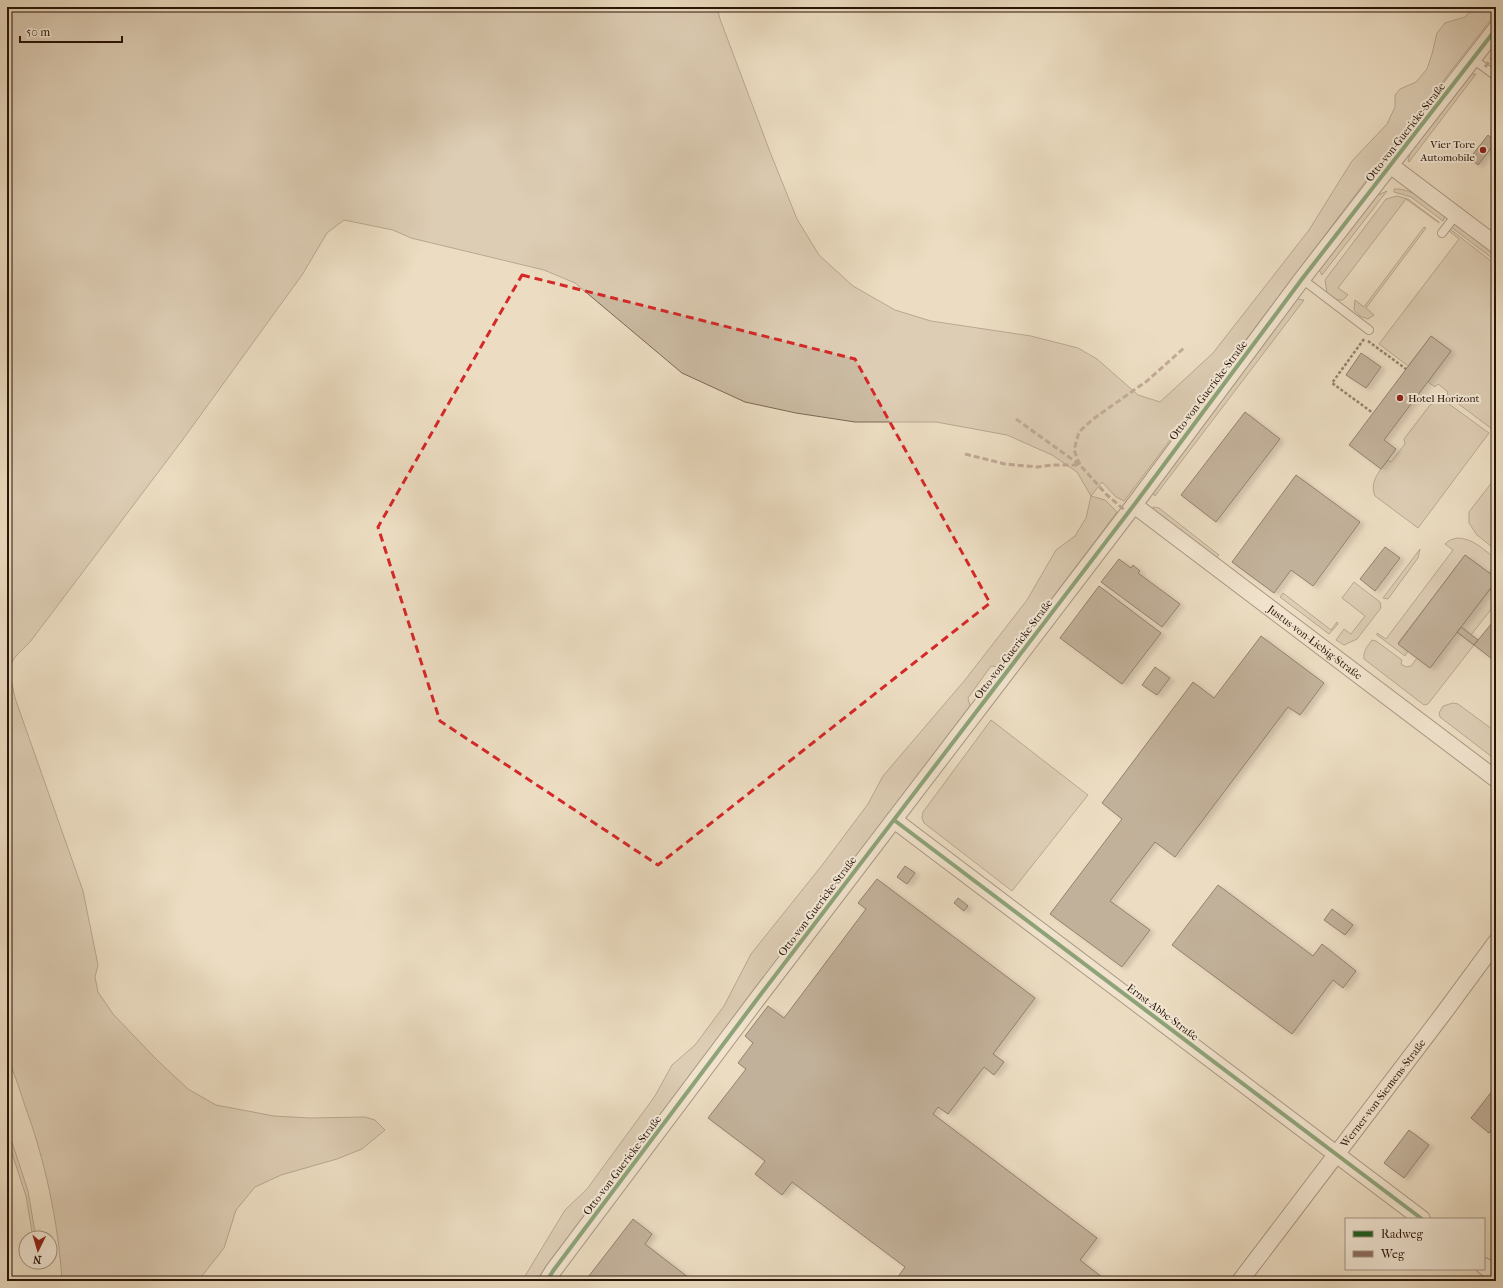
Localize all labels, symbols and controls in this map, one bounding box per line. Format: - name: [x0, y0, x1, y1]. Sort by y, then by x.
- scale bar: [20, 18, 122, 44]
- text: 50 m: [26, 25, 50, 39]
- street label: Otto-von-Guericke-Straße: [1363, 80, 1448, 184]
- place label: Vier Tore Automobile: [1419, 138, 1476, 164]
- marker: Vier Tore Automobile: [1478, 145, 1488, 155]
- street label: Otto-von-Guericke-Straße: [1167, 337, 1251, 443]
- place label: Hotel Horizont: [1408, 392, 1479, 405]
- marker: Hotel Horizont: [1395, 393, 1405, 403]
- street label: Otto-von-Guericke-Straße: [972, 596, 1056, 702]
- street label: Justus-von-Liebig-Straße: [1264, 602, 1365, 683]
- street label: Otto-von-Guericke-Straße: [776, 853, 860, 959]
- street label: Ernst-Abbe-Straße: [1124, 981, 1202, 1044]
- street label: Werner-von-Siemens-Straße: [1337, 1036, 1429, 1151]
- street label: Otto-von-Guericke-Straße: [581, 1112, 665, 1218]
- legend: [1345, 1218, 1485, 1270]
- text: Radweg: [1381, 1227, 1424, 1241]
- north arrow: [18, 1230, 58, 1270]
- text: Weg: [1380, 1247, 1405, 1261]
- text: N: [32, 1253, 42, 1266]

